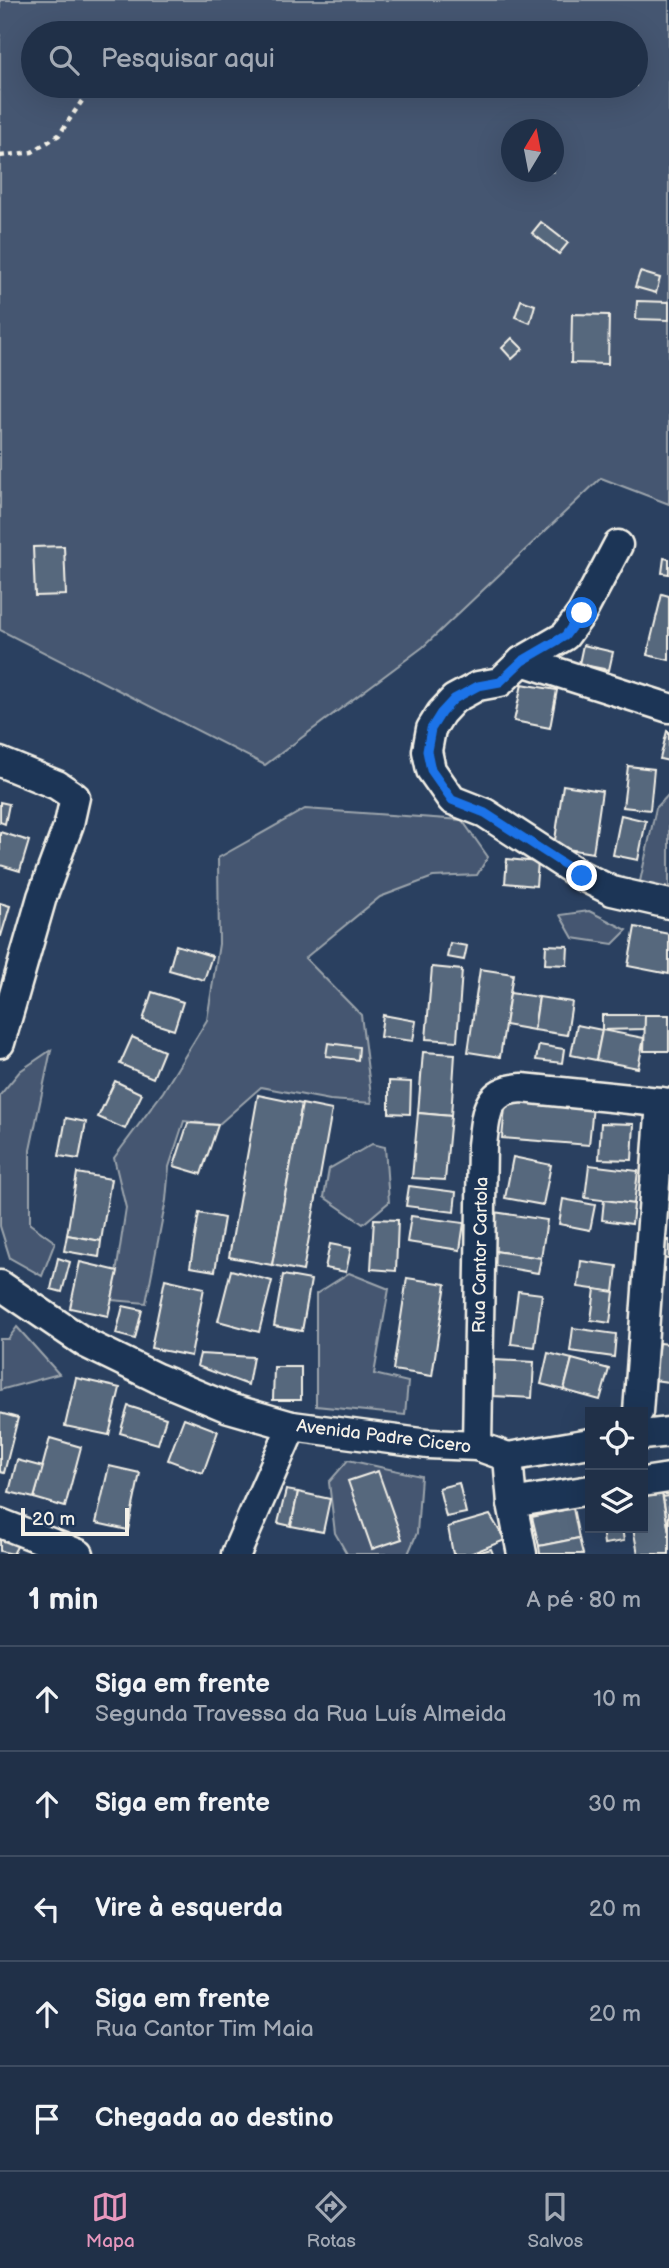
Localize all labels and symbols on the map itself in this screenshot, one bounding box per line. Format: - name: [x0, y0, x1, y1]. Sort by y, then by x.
- north arrow: [501, 119, 564, 182]
- route start: [566, 597, 597, 628]
- route end: [566, 860, 597, 891]
- street label: Rua Cantor Cartola: [469, 1177, 492, 1333]
- street label: Avenida Padre Cicero: [295, 1415, 472, 1458]
- scale bar: [21, 1505, 130, 1537]

